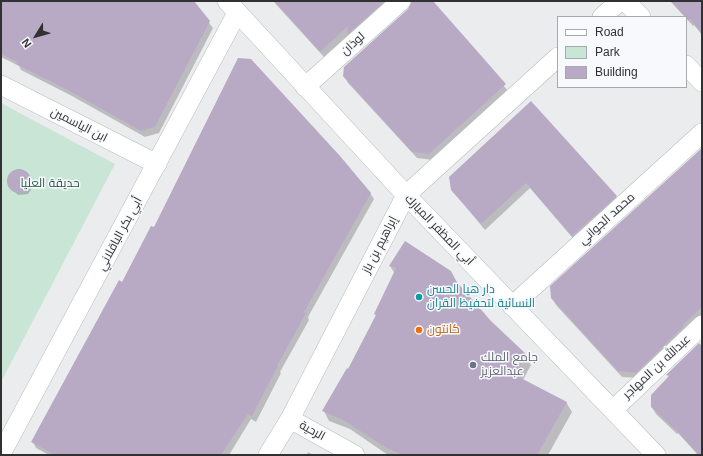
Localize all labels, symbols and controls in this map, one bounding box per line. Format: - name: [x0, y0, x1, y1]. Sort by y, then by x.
- north arrow: [16, 16, 56, 56]
- legend: [557, 16, 687, 88]
- text: Road: [595, 25, 624, 39]
- street label: لوذان: [338, 30, 368, 58]
- text: N: [19, 36, 34, 50]
- text: Park: [595, 45, 620, 59]
- text: Building: [595, 65, 638, 79]
- street label: ابن الياسمين: [48, 105, 110, 145]
- park label: حديقة العليا: [20, 177, 80, 191]
- street label: محمد الجواني: [576, 190, 638, 248]
- street label: أبي المظفر المبارك: [402, 192, 476, 268]
- street label: أبي بكر الباقلاني: [95, 195, 145, 273]
- street label: إبراهيم بن باز: [359, 214, 401, 276]
- place label: دار هيا الحسن النسائية لتحفيظ القران: [427, 283, 535, 311]
- marker: دار هيا الحسن النسائية لتحفيظ القران: [414, 292, 424, 302]
- place label: كانتون: [427, 323, 460, 337]
- marker: كانتون: [414, 325, 424, 335]
- street label: عبدالله بن المهاجر: [620, 332, 694, 402]
- place label: جامع الملك عبدالعزيز: [481, 351, 538, 379]
- marker: جامع الملك عبدالعزيز: [468, 360, 478, 370]
- street label: الرحية: [297, 418, 327, 444]

